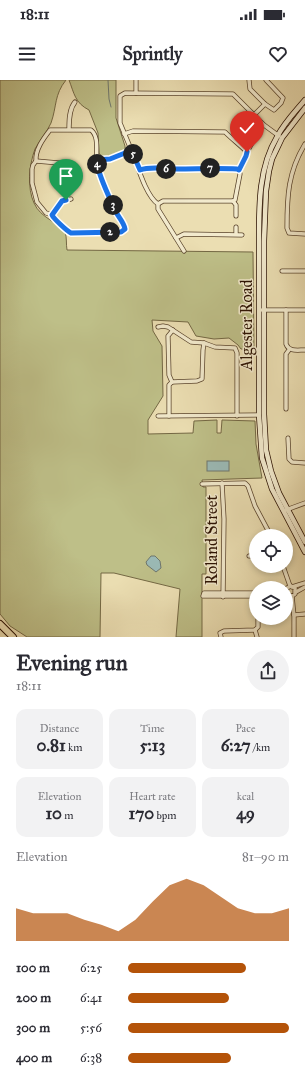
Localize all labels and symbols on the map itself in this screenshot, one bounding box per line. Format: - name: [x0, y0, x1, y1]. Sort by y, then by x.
- pin: [230, 111, 264, 152]
- pin: 5: [123, 144, 143, 164]
- pin: 4: [87, 154, 107, 174]
- pin: 7: [200, 158, 220, 178]
- pin: [49, 159, 83, 200]
- pin: 6: [156, 159, 176, 179]
- pin: 3: [103, 195, 123, 215]
- pin: 2: [100, 222, 120, 242]
- street label: Algester Road: [237, 280, 257, 371]
- street label: Roland Street: [202, 495, 221, 585]

